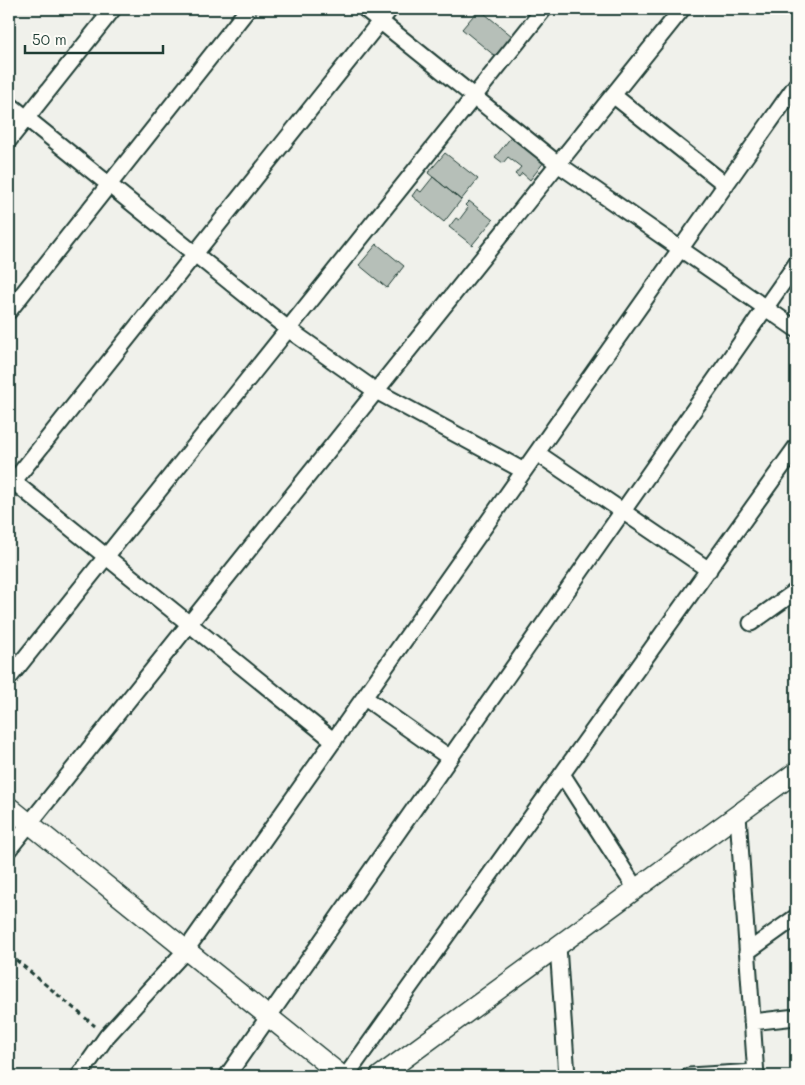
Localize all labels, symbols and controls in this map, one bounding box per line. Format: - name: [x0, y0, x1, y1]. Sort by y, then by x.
- scale bar: [25, 22, 162, 54]
- text: 50 m: [32, 29, 67, 49]

